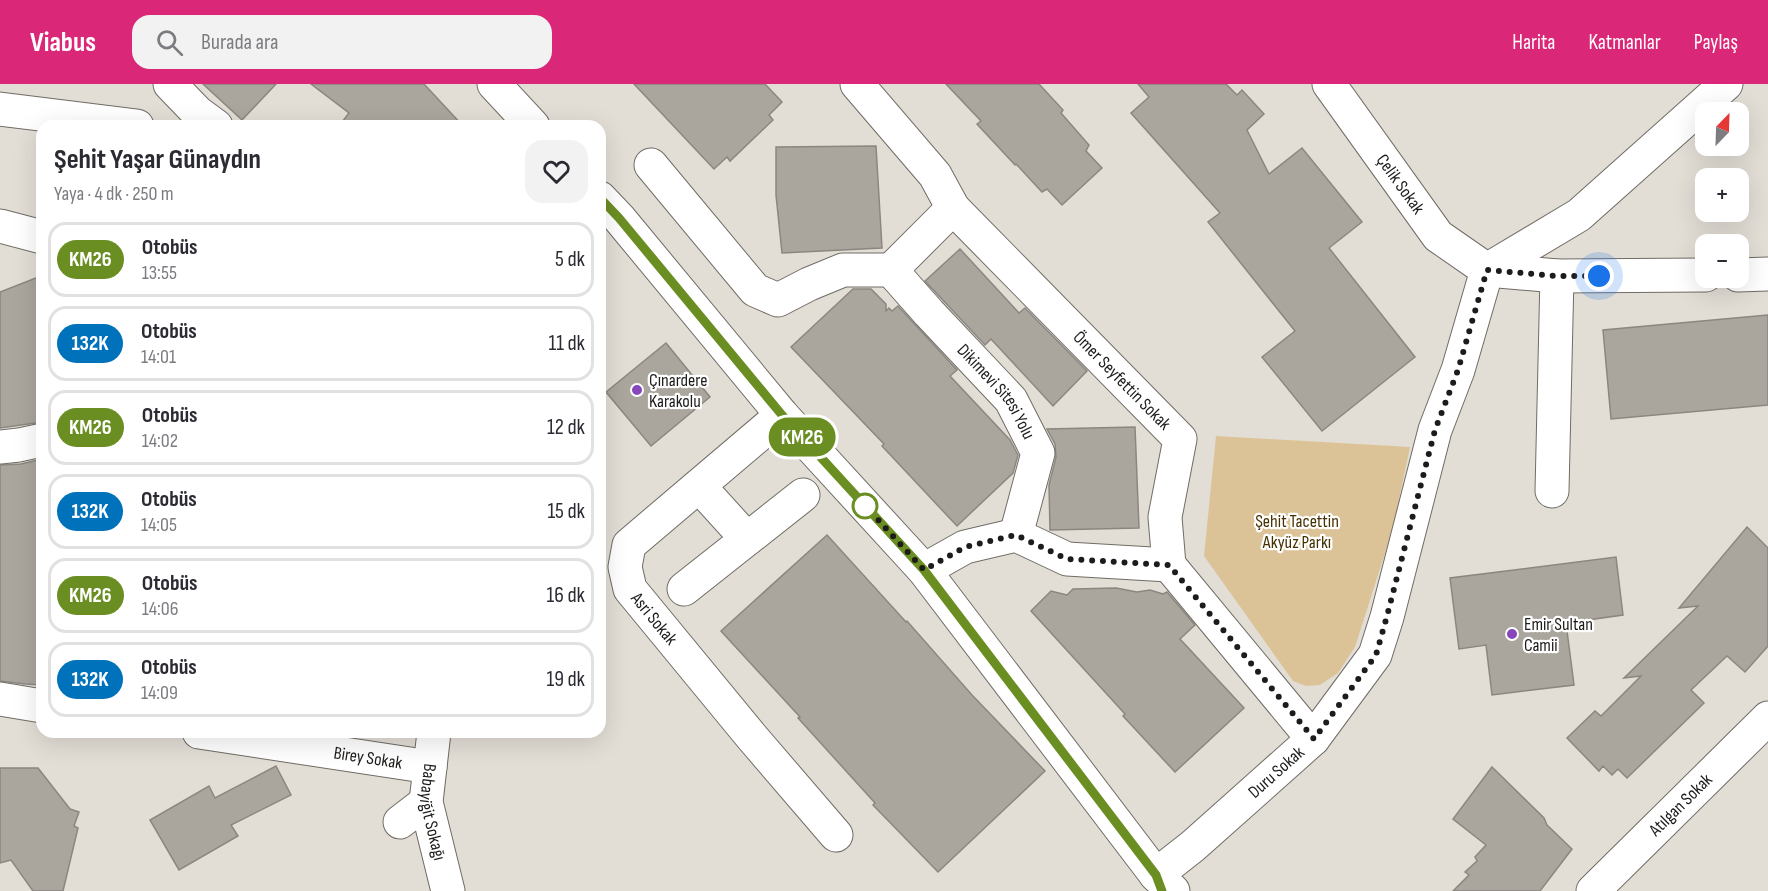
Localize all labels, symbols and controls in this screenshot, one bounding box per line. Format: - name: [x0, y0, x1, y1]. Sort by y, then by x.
- search box: [132, 15, 552, 69]
- text: Viabus: [30, 26, 96, 59]
- icon: search: [153, 26, 186, 59]
- text: Burada ara: [201, 29, 278, 56]
- text: Harita: [1512, 30, 1555, 55]
- text: Katmanlar: [1588, 30, 1661, 55]
- text: Paylaş: [1694, 30, 1738, 55]
- north arrow: [1695, 102, 1749, 156]
- map controls: [1695, 102, 1749, 288]
- button: heart: [525, 140, 588, 203]
- text: Şehit Yaşar Günaydın: [54, 143, 261, 176]
- street label: Çelik Sokak: [1372, 150, 1429, 218]
- button: +: [1695, 168, 1749, 222]
- text: Yaya · 4 dk · 250 m: [54, 182, 174, 206]
- text: Otobüs: [142, 234, 198, 261]
- button: −: [1695, 234, 1749, 288]
- text: 5 dk: [555, 246, 585, 273]
- text: KM26: [69, 247, 112, 272]
- text: 13:55: [142, 261, 177, 285]
- your location: [1584, 261, 1614, 291]
- text: Otobüs: [141, 318, 197, 345]
- street label: Ömer Seyfettin Sokak: [1069, 327, 1175, 435]
- text: 11 dk: [549, 330, 585, 357]
- text: 132K: [71, 331, 109, 356]
- street label: Dikimevi Sitesi Yolu: [953, 340, 1039, 443]
- text: 14:01: [141, 345, 176, 369]
- place label: Çınardere Karakolu: [649, 370, 707, 412]
- marker: Çınardere Karakolu: [630, 383, 644, 397]
- text: Otobüs: [142, 402, 198, 429]
- text: 12 dk: [547, 414, 585, 441]
- text: KM26: [69, 415, 112, 440]
- line badge: KM26: [760, 418, 844, 456]
- text: KM26: [781, 425, 823, 450]
- text: 14:02: [142, 429, 178, 453]
- text: Otobüs: [141, 486, 197, 513]
- unlabelled marker: [852, 493, 878, 519]
- text: 15 dk: [547, 498, 585, 525]
- text: 132K: [71, 499, 109, 524]
- park label: Şehit Tacettin Akyüz Parkı: [1255, 511, 1339, 553]
- text: 14:05: [141, 513, 177, 537]
- text: Otobüs: [142, 570, 198, 597]
- text: 16 dk: [547, 582, 585, 609]
- text: KM26: [69, 583, 112, 608]
- street label: Asri Sokak: [626, 588, 682, 649]
- text: 14:06: [142, 597, 179, 621]
- place label: Emir Sultan Camii: [1524, 614, 1593, 656]
- marker: Emir Sultan Camii: [1505, 627, 1519, 641]
- text: Otobüs: [141, 654, 197, 681]
- text: 19 dk: [546, 666, 585, 693]
- text: 132K: [71, 667, 109, 692]
- text: 14:09: [141, 681, 178, 705]
- street label: Duru Sokak: [1244, 742, 1309, 803]
- street label: Birey Sokak: [332, 743, 404, 774]
- street label: Babayiğit Sokağı: [415, 762, 450, 862]
- street label: Atılgan Sokak: [1644, 769, 1717, 841]

